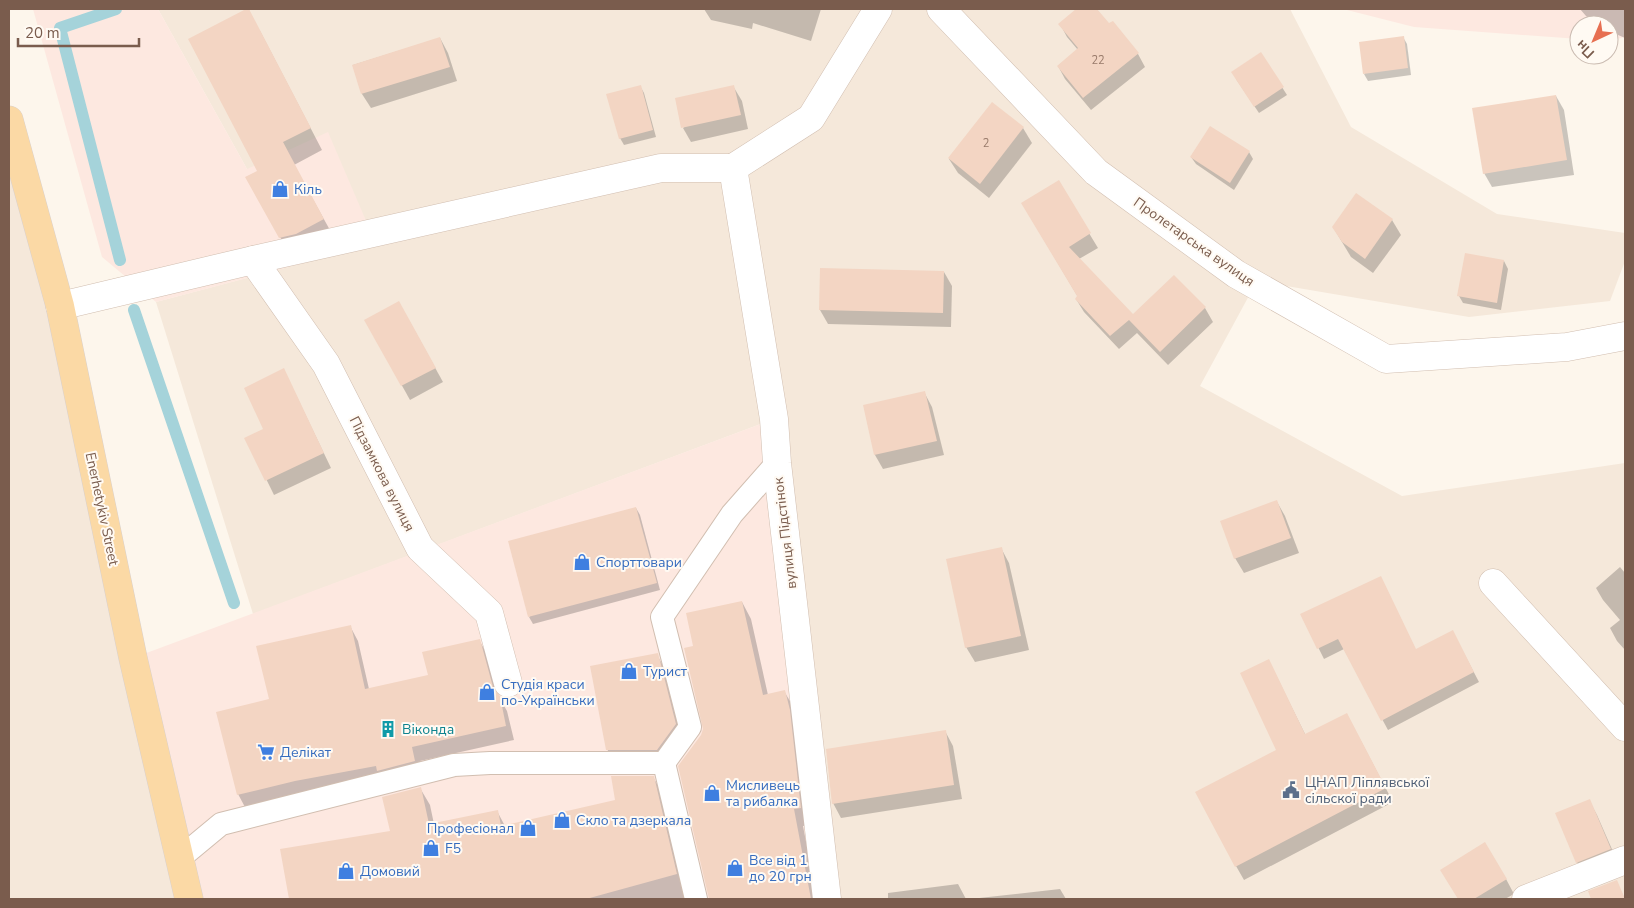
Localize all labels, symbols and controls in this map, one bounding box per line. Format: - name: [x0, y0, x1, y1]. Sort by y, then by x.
- scale bar: [18, 15, 139, 47]
- north arrow: [1569, 15, 1619, 65]
- text: 20 m: [25, 23, 60, 43]
- text: Пн: [1572, 35, 1599, 63]
- house number: 22: [1091, 53, 1105, 68]
- house number: 2: [983, 136, 989, 151]
- shop icon: Кіль: [270, 179, 290, 199]
- place label: Кіль: [294, 180, 322, 199]
- street label: Пролетарська вулиця: [1130, 193, 1258, 291]
- street label: Підзамкова вулиця: [345, 413, 419, 535]
- street label: Enerhetykiv Street: [81, 451, 123, 568]
- street label: вулиця Підстінок: [769, 475, 801, 590]
- shop icon: Спорттовари: [572, 552, 592, 572]
- place label: Спорттовари: [596, 553, 682, 572]
- shop icon: Турист: [619, 661, 639, 681]
- place label: Турист: [643, 662, 688, 681]
- place label: Студія краси по-Українськи: [501, 675, 595, 710]
- shop icon: Студія краси по-Українськи: [477, 682, 497, 702]
- building icon: Віконда: [378, 719, 398, 739]
- place label: Віконда: [402, 720, 454, 739]
- supermarket icon: Делікат: [256, 742, 276, 762]
- place label: Делікат: [280, 743, 332, 762]
- place label: ЦНАП Ліплявської сільскої ради: [1305, 773, 1430, 808]
- place label: Мисливець та рибалка: [726, 776, 800, 811]
- public building icon: ЦНАП Ліплявської сільскої ради: [1281, 780, 1301, 800]
- shop icon: Мисливець та рибалка: [702, 783, 722, 803]
- shop icon: Скло та дзеркала: [552, 810, 572, 830]
- place label: Скло та дзеркала: [576, 811, 691, 830]
- shop icon: Професіонал: [518, 818, 538, 838]
- place label: Професіонал: [427, 819, 514, 838]
- shop icon: F5: [421, 838, 441, 858]
- place label: F5: [445, 839, 461, 858]
- place label: Все від 1 до 20 грн: [749, 851, 812, 886]
- shop icon: Все від 1 до 20 грн: [725, 858, 745, 878]
- shop icon: Домовий: [336, 861, 356, 881]
- place label: Домовий: [360, 862, 420, 881]

